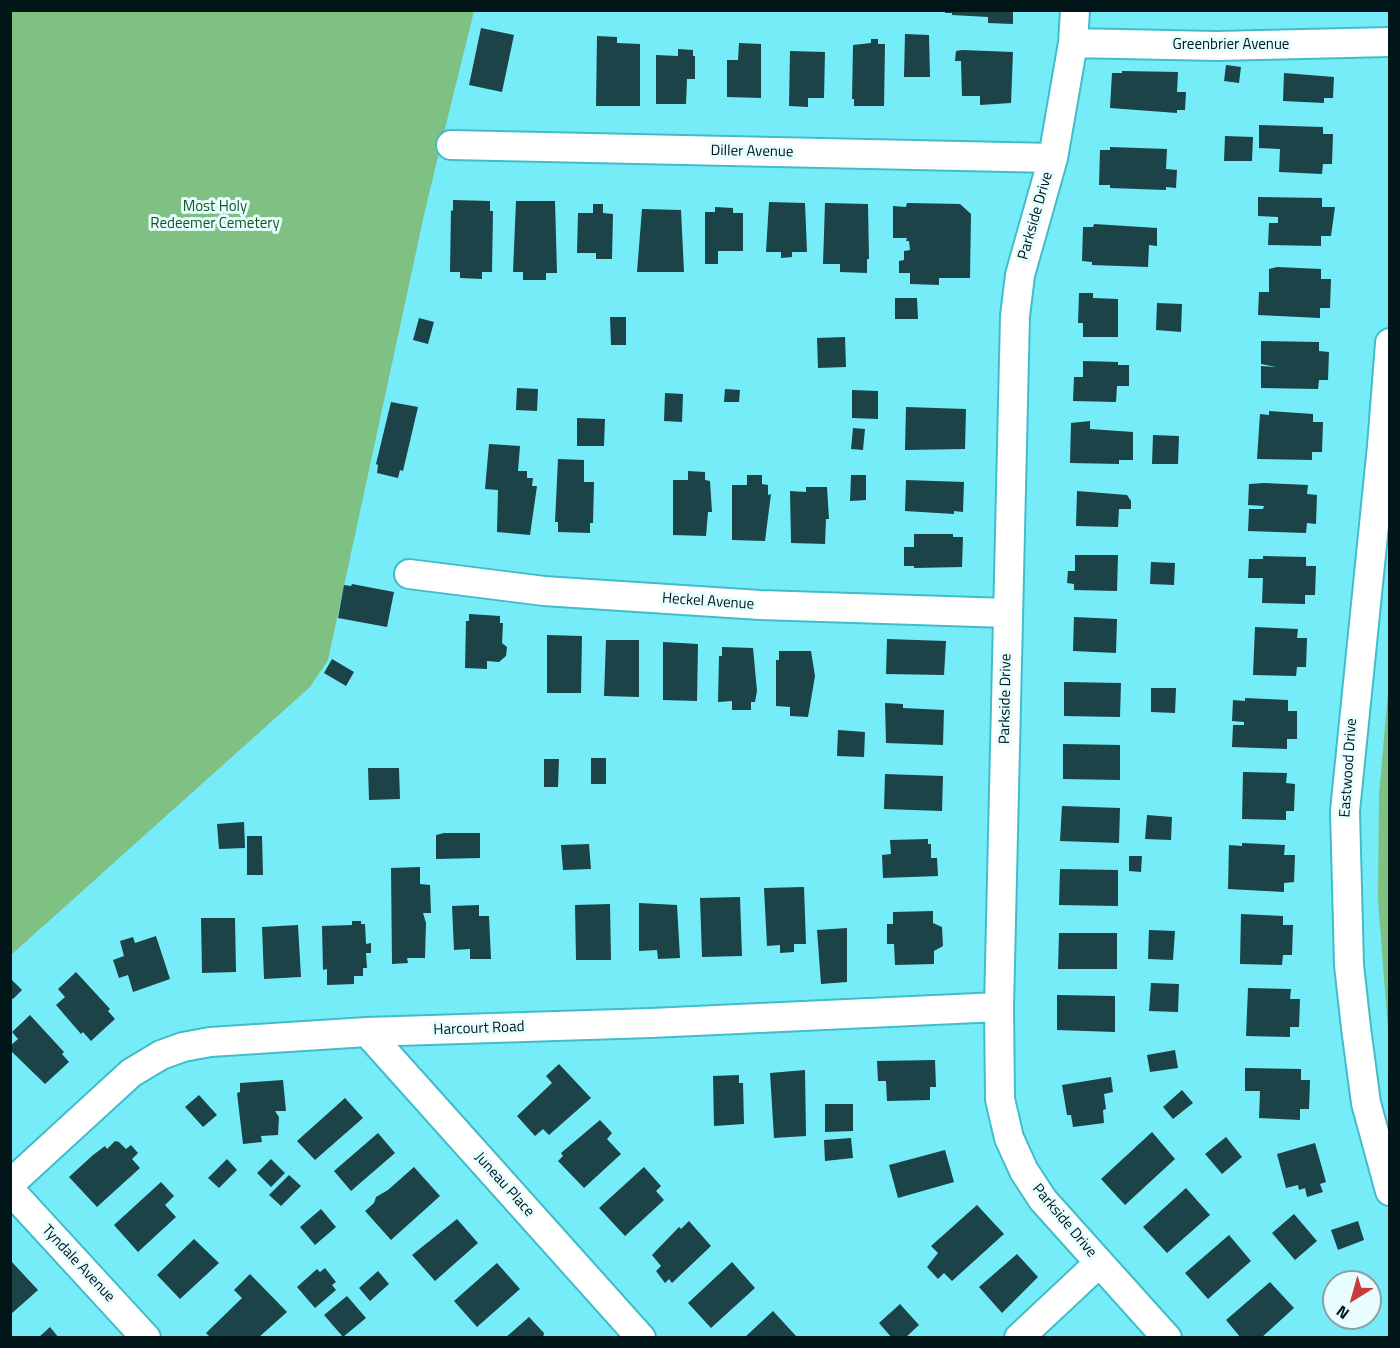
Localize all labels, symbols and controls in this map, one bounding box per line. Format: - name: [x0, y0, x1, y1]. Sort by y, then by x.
- street label: Greenbrier Avenue: [1173, 36, 1289, 54]
- street label: Diller Avenue: [710, 142, 794, 162]
- street label: Parkside Drive: [1015, 170, 1057, 262]
- park label: Most Holy Redeemer Cemetery: [150, 198, 280, 233]
- street label: Heckel Avenue: [661, 590, 755, 614]
- street label: Parkside Drive: [996, 654, 1016, 744]
- street label: Eastwood Drive: [1337, 718, 1361, 818]
- street label: Harcourt Road: [433, 1018, 525, 1040]
- street label: Juneau Place: [470, 1149, 538, 1221]
- street label: Parkside Drive: [1028, 1181, 1100, 1261]
- street label: Tyndale Avenue: [38, 1222, 118, 1306]
- north arrow: [1322, 1270, 1382, 1330]
- text: N: [1331, 1300, 1354, 1326]

